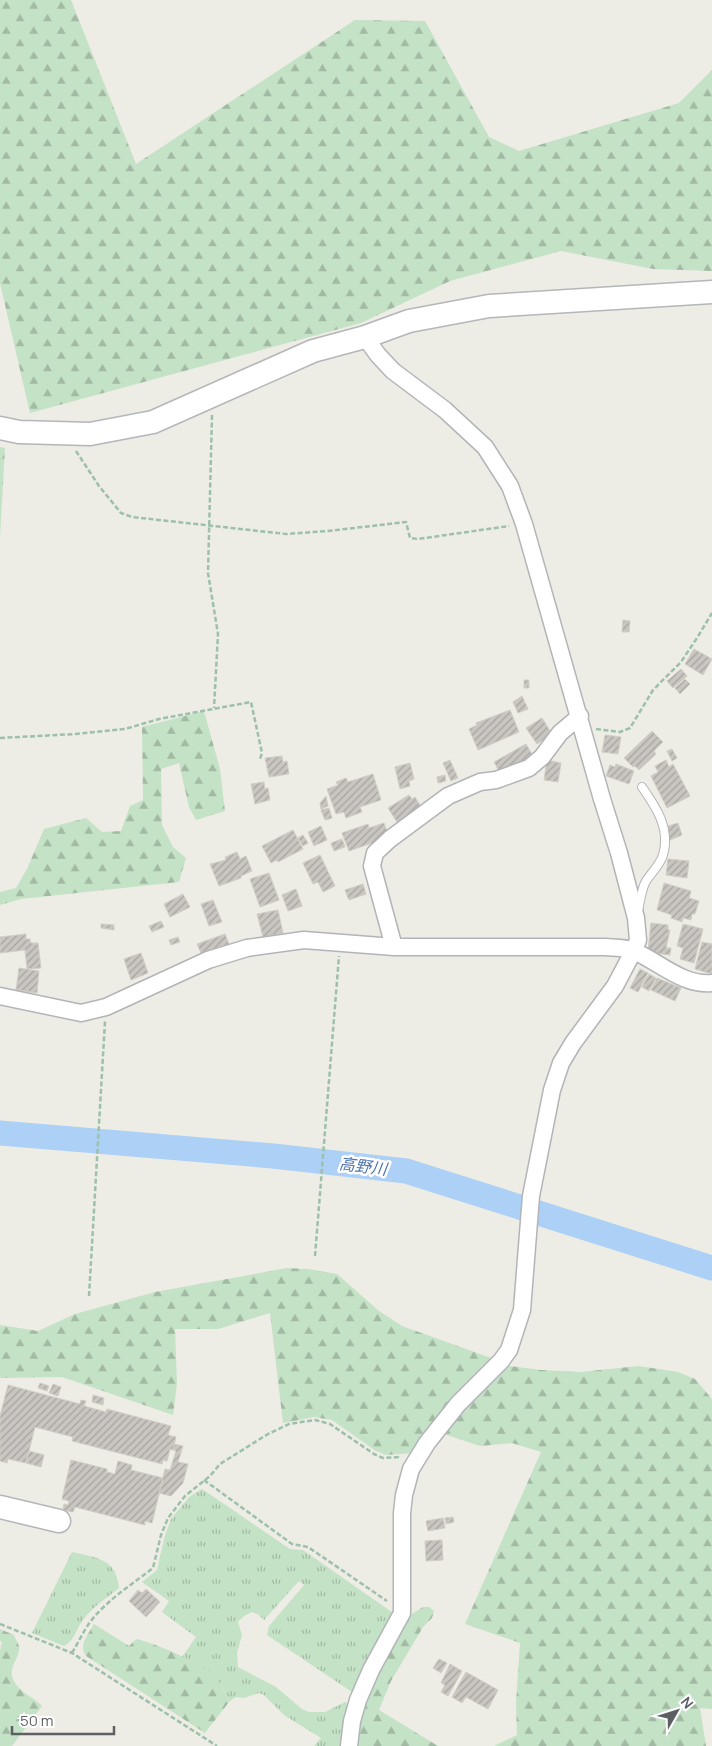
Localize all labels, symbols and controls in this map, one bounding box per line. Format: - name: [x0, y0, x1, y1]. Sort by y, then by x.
- water label: 高野川: [338, 1152, 390, 1180]
- north arrow: [652, 1686, 702, 1736]
- text: N: [677, 1693, 698, 1712]
- scale bar: [12, 1704, 115, 1736]
- text: 50 m: [20, 1710, 54, 1731]

